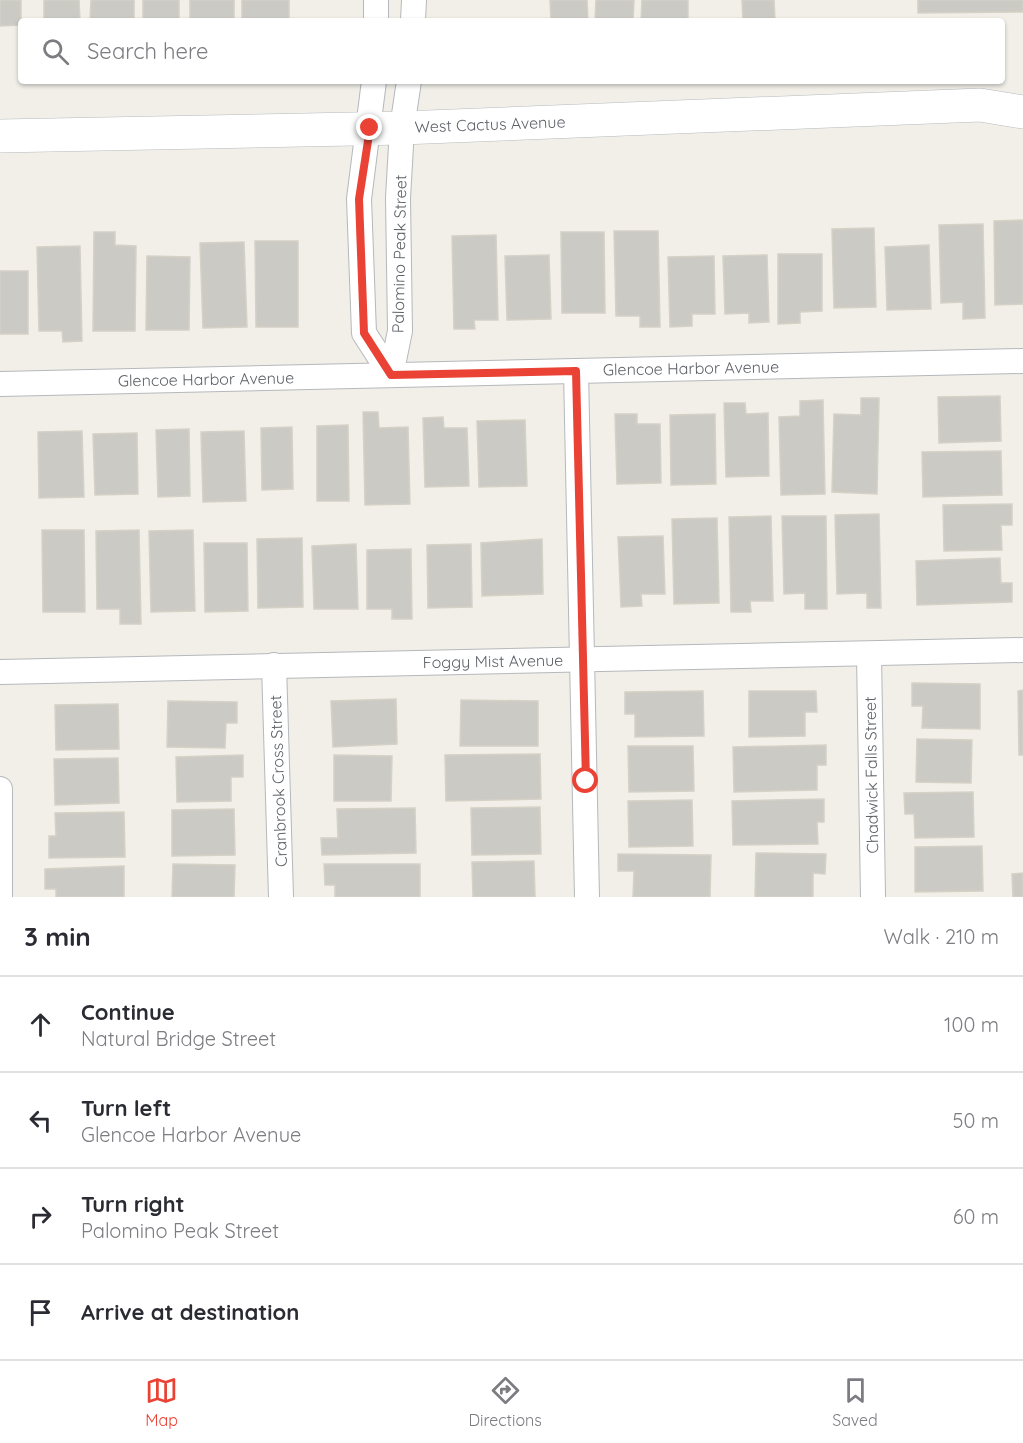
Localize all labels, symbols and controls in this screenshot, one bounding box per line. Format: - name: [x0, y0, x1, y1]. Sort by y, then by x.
- search box: [18, 18, 1005, 84]
- icon: search: [39, 35, 72, 68]
- text: Search here: [87, 37, 208, 65]
- street label: West Cactus Avenue: [414, 111, 566, 137]
- route end: [356, 114, 382, 140]
- street label: Palomino Peak Street: [388, 175, 410, 333]
- street label: Glencoe Harbor Avenue: [603, 356, 779, 380]
- street label: Glencoe Harbor Avenue: [118, 367, 294, 391]
- street label: Foggy Mist Avenue: [423, 650, 563, 672]
- street label: Cranbrook Cross Street: [265, 695, 291, 867]
- street label: Chadwick Falls Street: [860, 696, 882, 854]
- route start: [572, 767, 598, 793]
- text: 3 min: [24, 920, 91, 953]
- text: Walk · 210 m: [884, 924, 999, 949]
- text: Continue: [81, 998, 175, 1026]
- icon: ahead: [24, 1008, 57, 1041]
- text: 100 m: [944, 1012, 999, 1037]
- text: Natural Bridge Street: [81, 1026, 276, 1051]
- text: Turn left: [81, 1094, 171, 1122]
- icon: left: [24, 1104, 57, 1137]
- text: 50 m: [953, 1108, 999, 1133]
- text: Glencoe Harbor Avenue: [81, 1122, 301, 1147]
- text: Turn right: [81, 1190, 185, 1218]
- icon: right: [24, 1200, 57, 1233]
- text: 60 m: [953, 1204, 999, 1229]
- text: Palomino Peak Street: [81, 1218, 279, 1243]
- icon: arrive: [24, 1296, 57, 1329]
- text: Arrive at destination: [81, 1298, 299, 1326]
- tab: Map: [145, 1374, 178, 1430]
- tab: Directions: [469, 1374, 542, 1430]
- tab: Saved: [832, 1374, 878, 1430]

